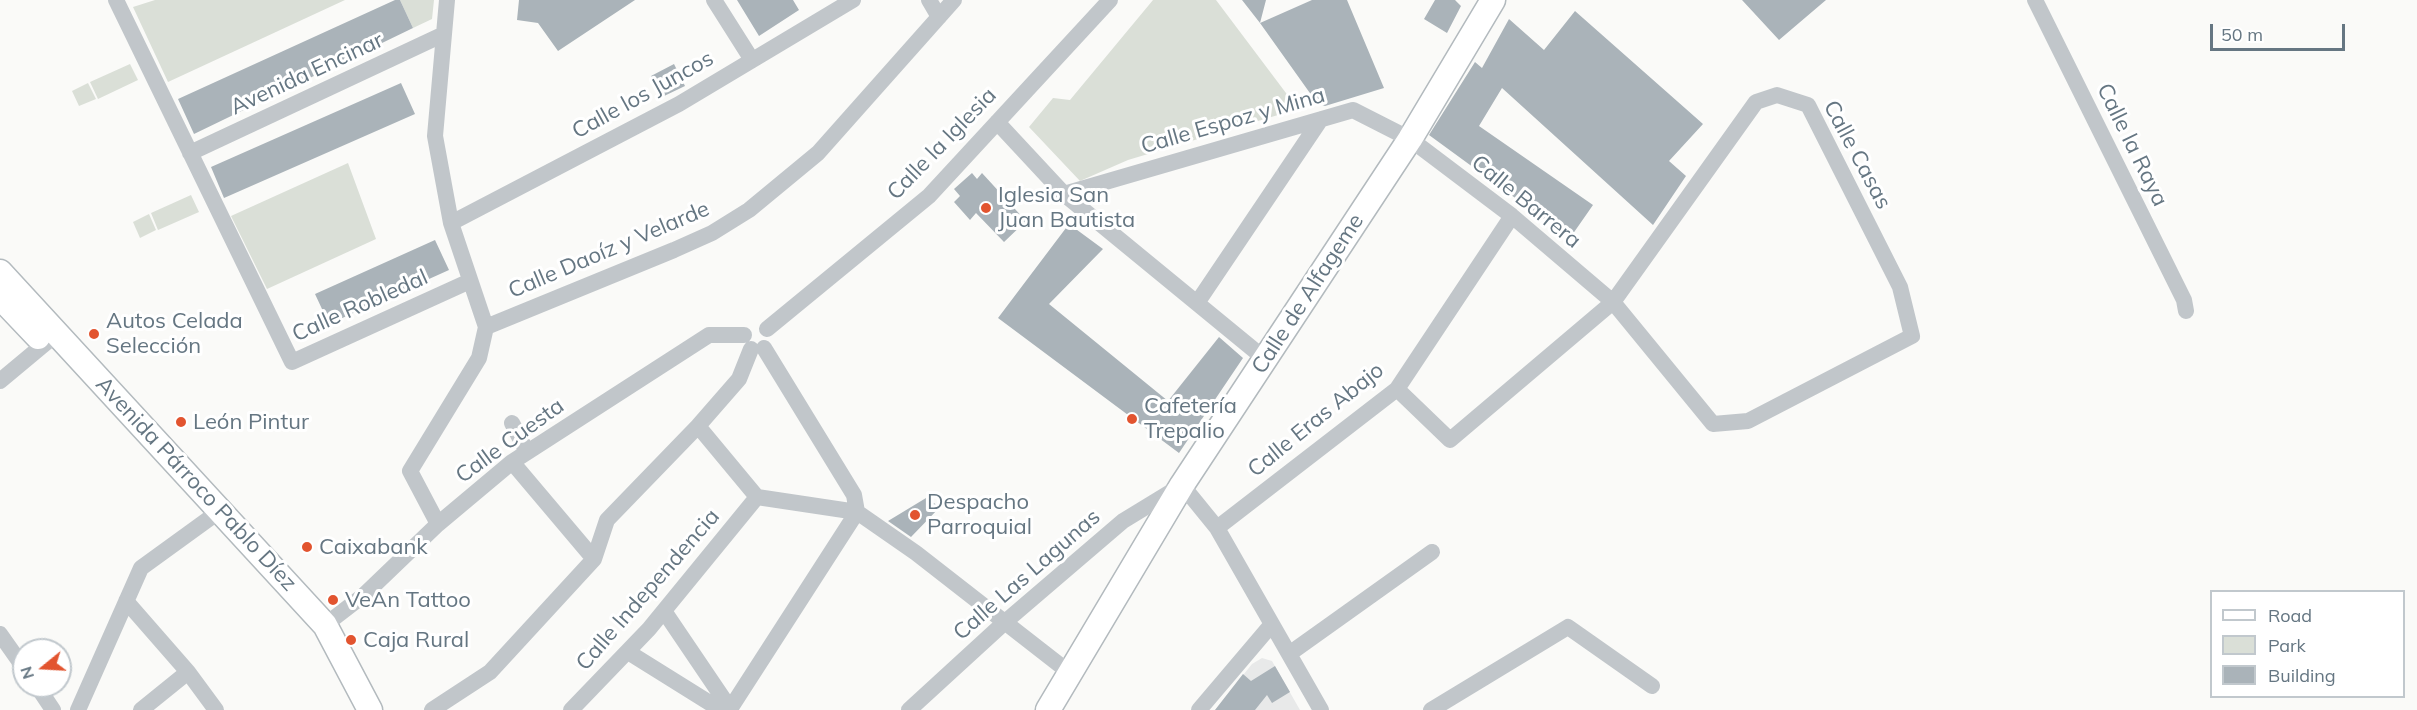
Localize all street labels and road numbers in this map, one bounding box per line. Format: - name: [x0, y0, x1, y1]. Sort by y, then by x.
- street label: Avenida Encinar: [226, 27, 388, 121]
- street label: Calle los Juncos: [568, 45, 718, 145]
- street label: Calle la Raya: [2091, 79, 2173, 211]
- street label: Calle la Iglesia: [882, 82, 1002, 206]
- street label: Calle Espoz y Mina: [1138, 82, 1328, 160]
- street label: Calle Casas: [1817, 96, 1897, 214]
- street label: Calle Barrera: [1466, 150, 1586, 254]
- street label: Calle Daoíz y Velarde: [505, 196, 713, 304]
- street label: Calle de Alfageme: [1246, 209, 1370, 379]
- street label: Calle Robledal: [288, 264, 432, 348]
- street label: Calle Eras Abajo: [1243, 357, 1389, 483]
- street label: Avenida Párroco Pablo Díez: [90, 372, 302, 596]
- street label: Calle Cuesta: [451, 393, 569, 489]
- street label: Calle Independencia: [571, 504, 725, 676]
- street label: Calle Las Lagunas: [948, 504, 1106, 646]

